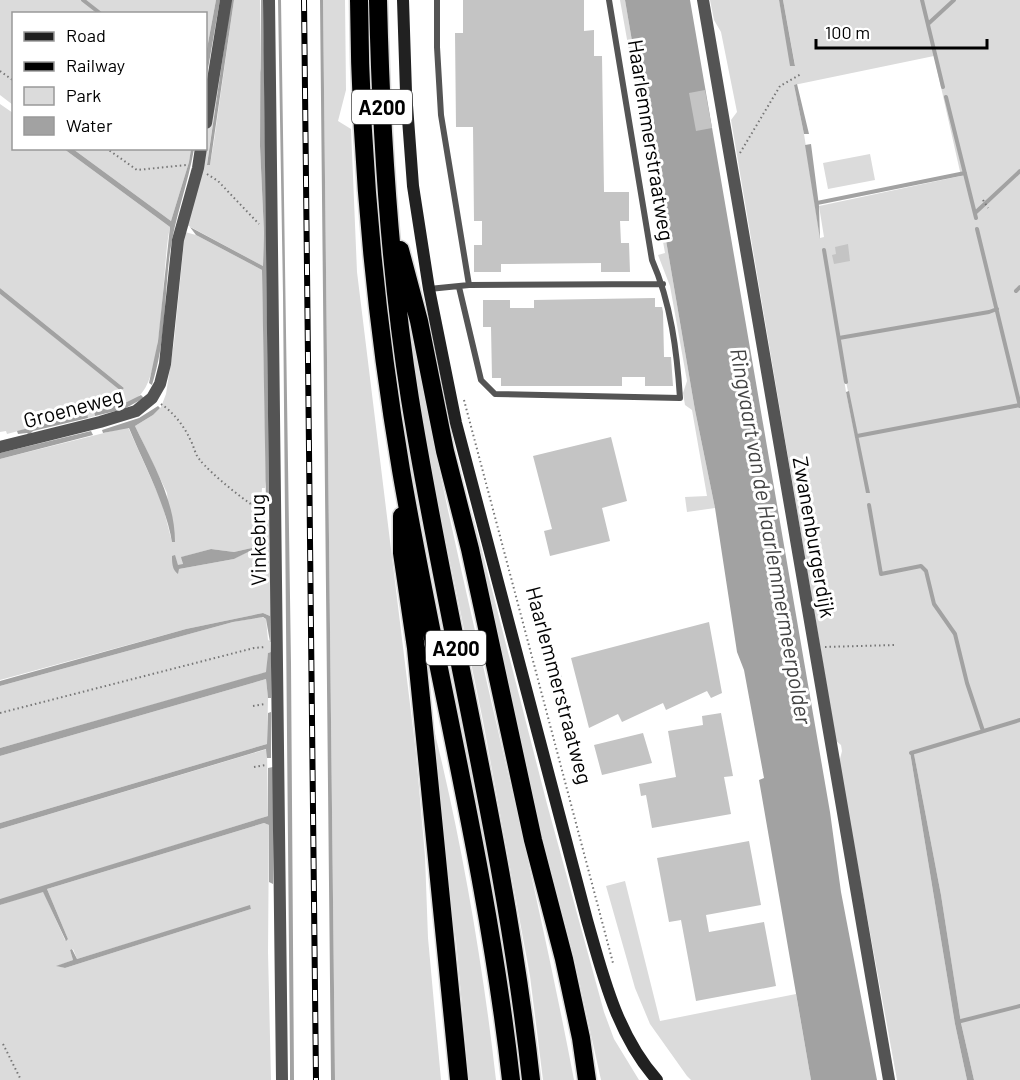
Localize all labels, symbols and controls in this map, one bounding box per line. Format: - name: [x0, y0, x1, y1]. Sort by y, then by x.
- legend: [12, 12, 207, 150]
- scale bar: [816, 12, 987, 50]
- text: 100 m: [825, 21, 870, 43]
- text: Road: [66, 24, 106, 46]
- street label: Haarlemmerstraatweg: [624, 37, 680, 243]
- text: Railway: [66, 54, 125, 76]
- text: Park: [66, 84, 101, 106]
- road number: A200: [352, 90, 412, 124]
- text: Water: [66, 114, 113, 136]
- water label: Ringvaart van de Haarlemmermeerpolder: [726, 346, 818, 727]
- street label: Groeneweg: [20, 382, 126, 432]
- street label: Zwanenburgerdijk: [789, 454, 841, 620]
- street label: Vinkebrug: [244, 494, 270, 586]
- street label: Haarlemmerstraatweg: [522, 583, 598, 787]
- road number: A200: [426, 631, 486, 665]

